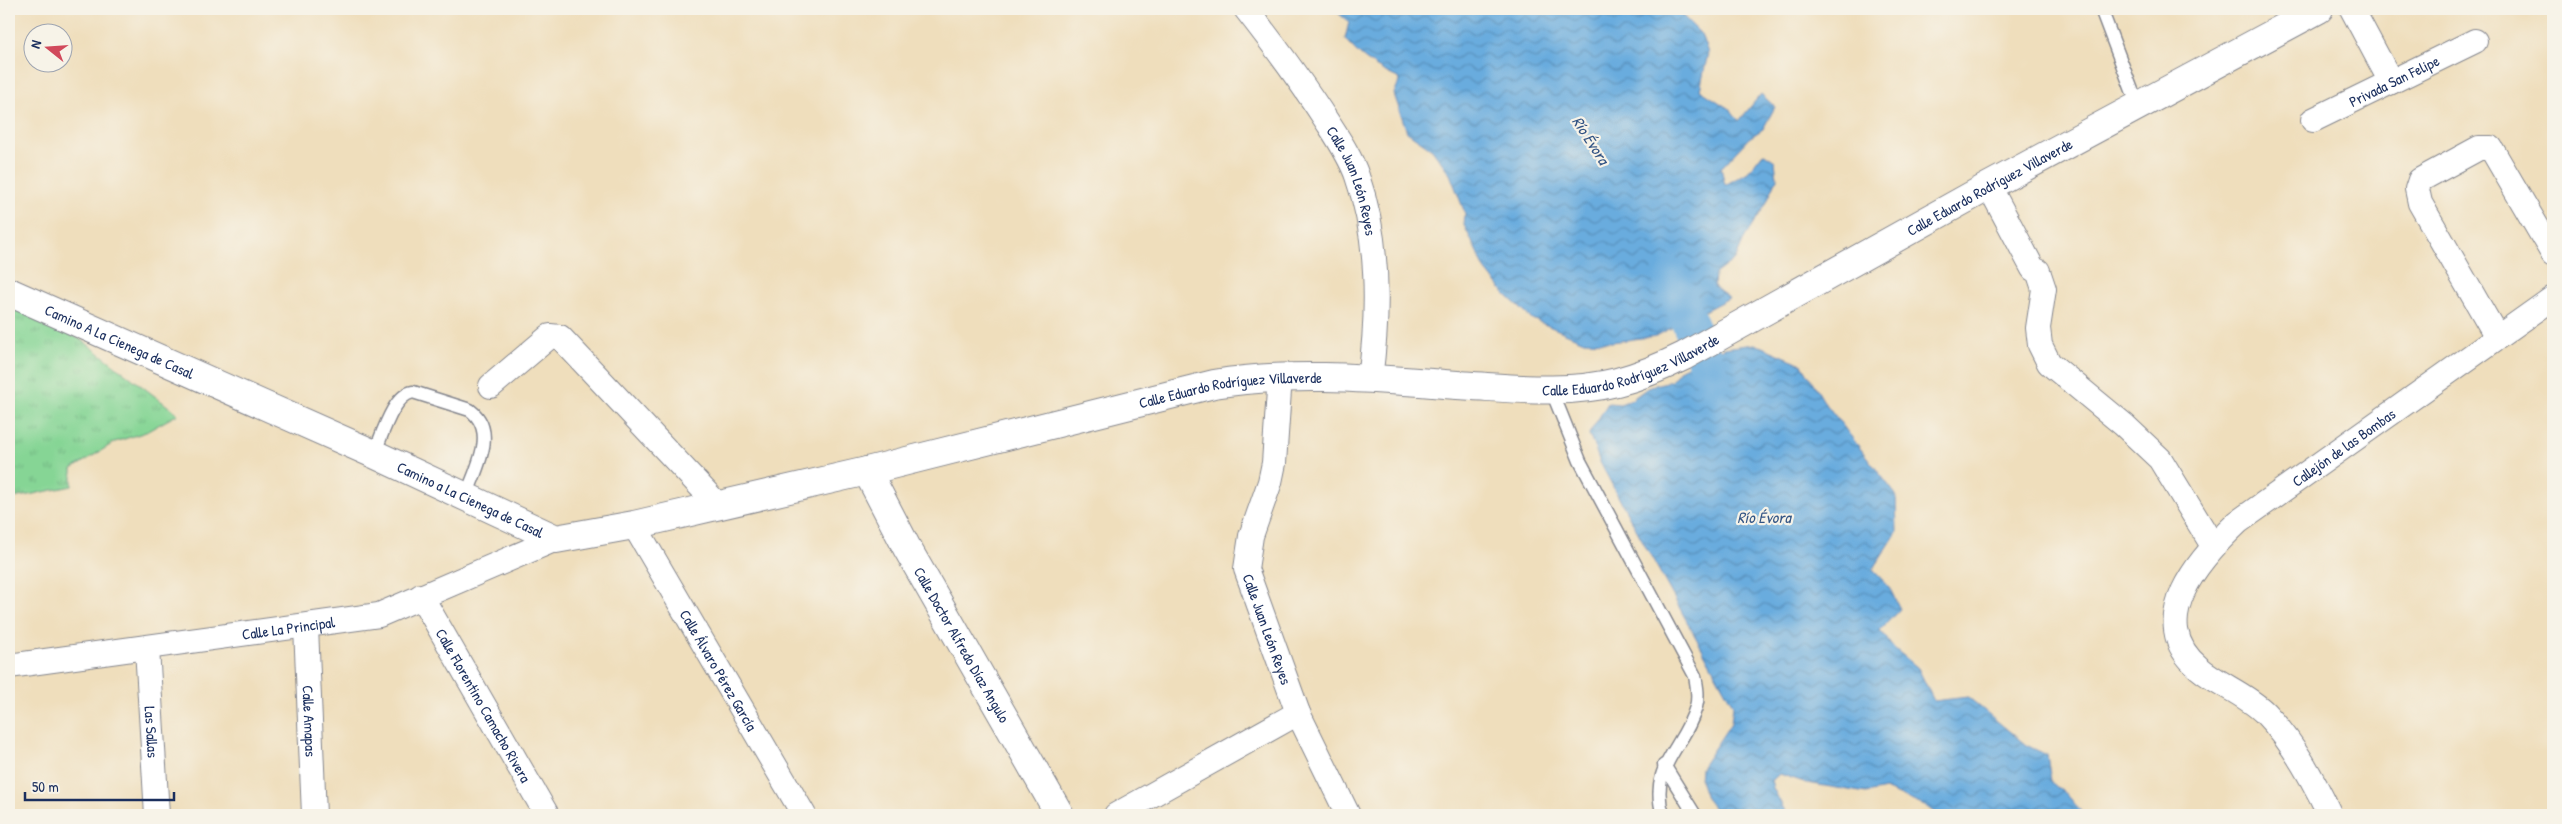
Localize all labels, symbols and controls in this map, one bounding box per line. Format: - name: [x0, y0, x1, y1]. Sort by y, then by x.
- north arrow: [22, 22, 72, 72]
- text: N: [25, 37, 45, 50]
- street label: Privada San Felipe: [2345, 50, 2443, 111]
- water label: Río Évora: [1567, 112, 1616, 170]
- street label: Calle Juan León Reyes: [1322, 122, 1382, 237]
- street label: Calle Eduardo Rodríguez Villaverde: [1903, 133, 2076, 240]
- street label: Camino A La Cienega de Casal: [42, 299, 198, 383]
- street label: Calle Eduardo Rodríguez Villaverde: [1542, 328, 1723, 400]
- street label: Calle Eduardo Rodríguez Villaverde: [1136, 366, 1322, 413]
- street label: Callejón de las Bombas: [2287, 403, 2400, 491]
- street label: Camino a La Cienega de Casal: [394, 456, 547, 542]
- water label: Río Évora: [1737, 506, 1792, 528]
- street label: Calle Doctor Alfredo Díaz Angulo: [909, 563, 1015, 726]
- street label: Calle Juan León Reyes: [1238, 571, 1297, 688]
- street label: Calle Álvaro Pérez García: [675, 605, 763, 735]
- street label: Calle La Principal: [241, 611, 336, 644]
- street label: Calle Florentino Camacho Rivera: [431, 624, 537, 786]
- street label: Calle Amapas: [298, 685, 322, 757]
- street label: Las Sallas: [140, 705, 164, 758]
- scale bar: [25, 769, 174, 801]
- text: 50 m: [32, 776, 59, 797]

